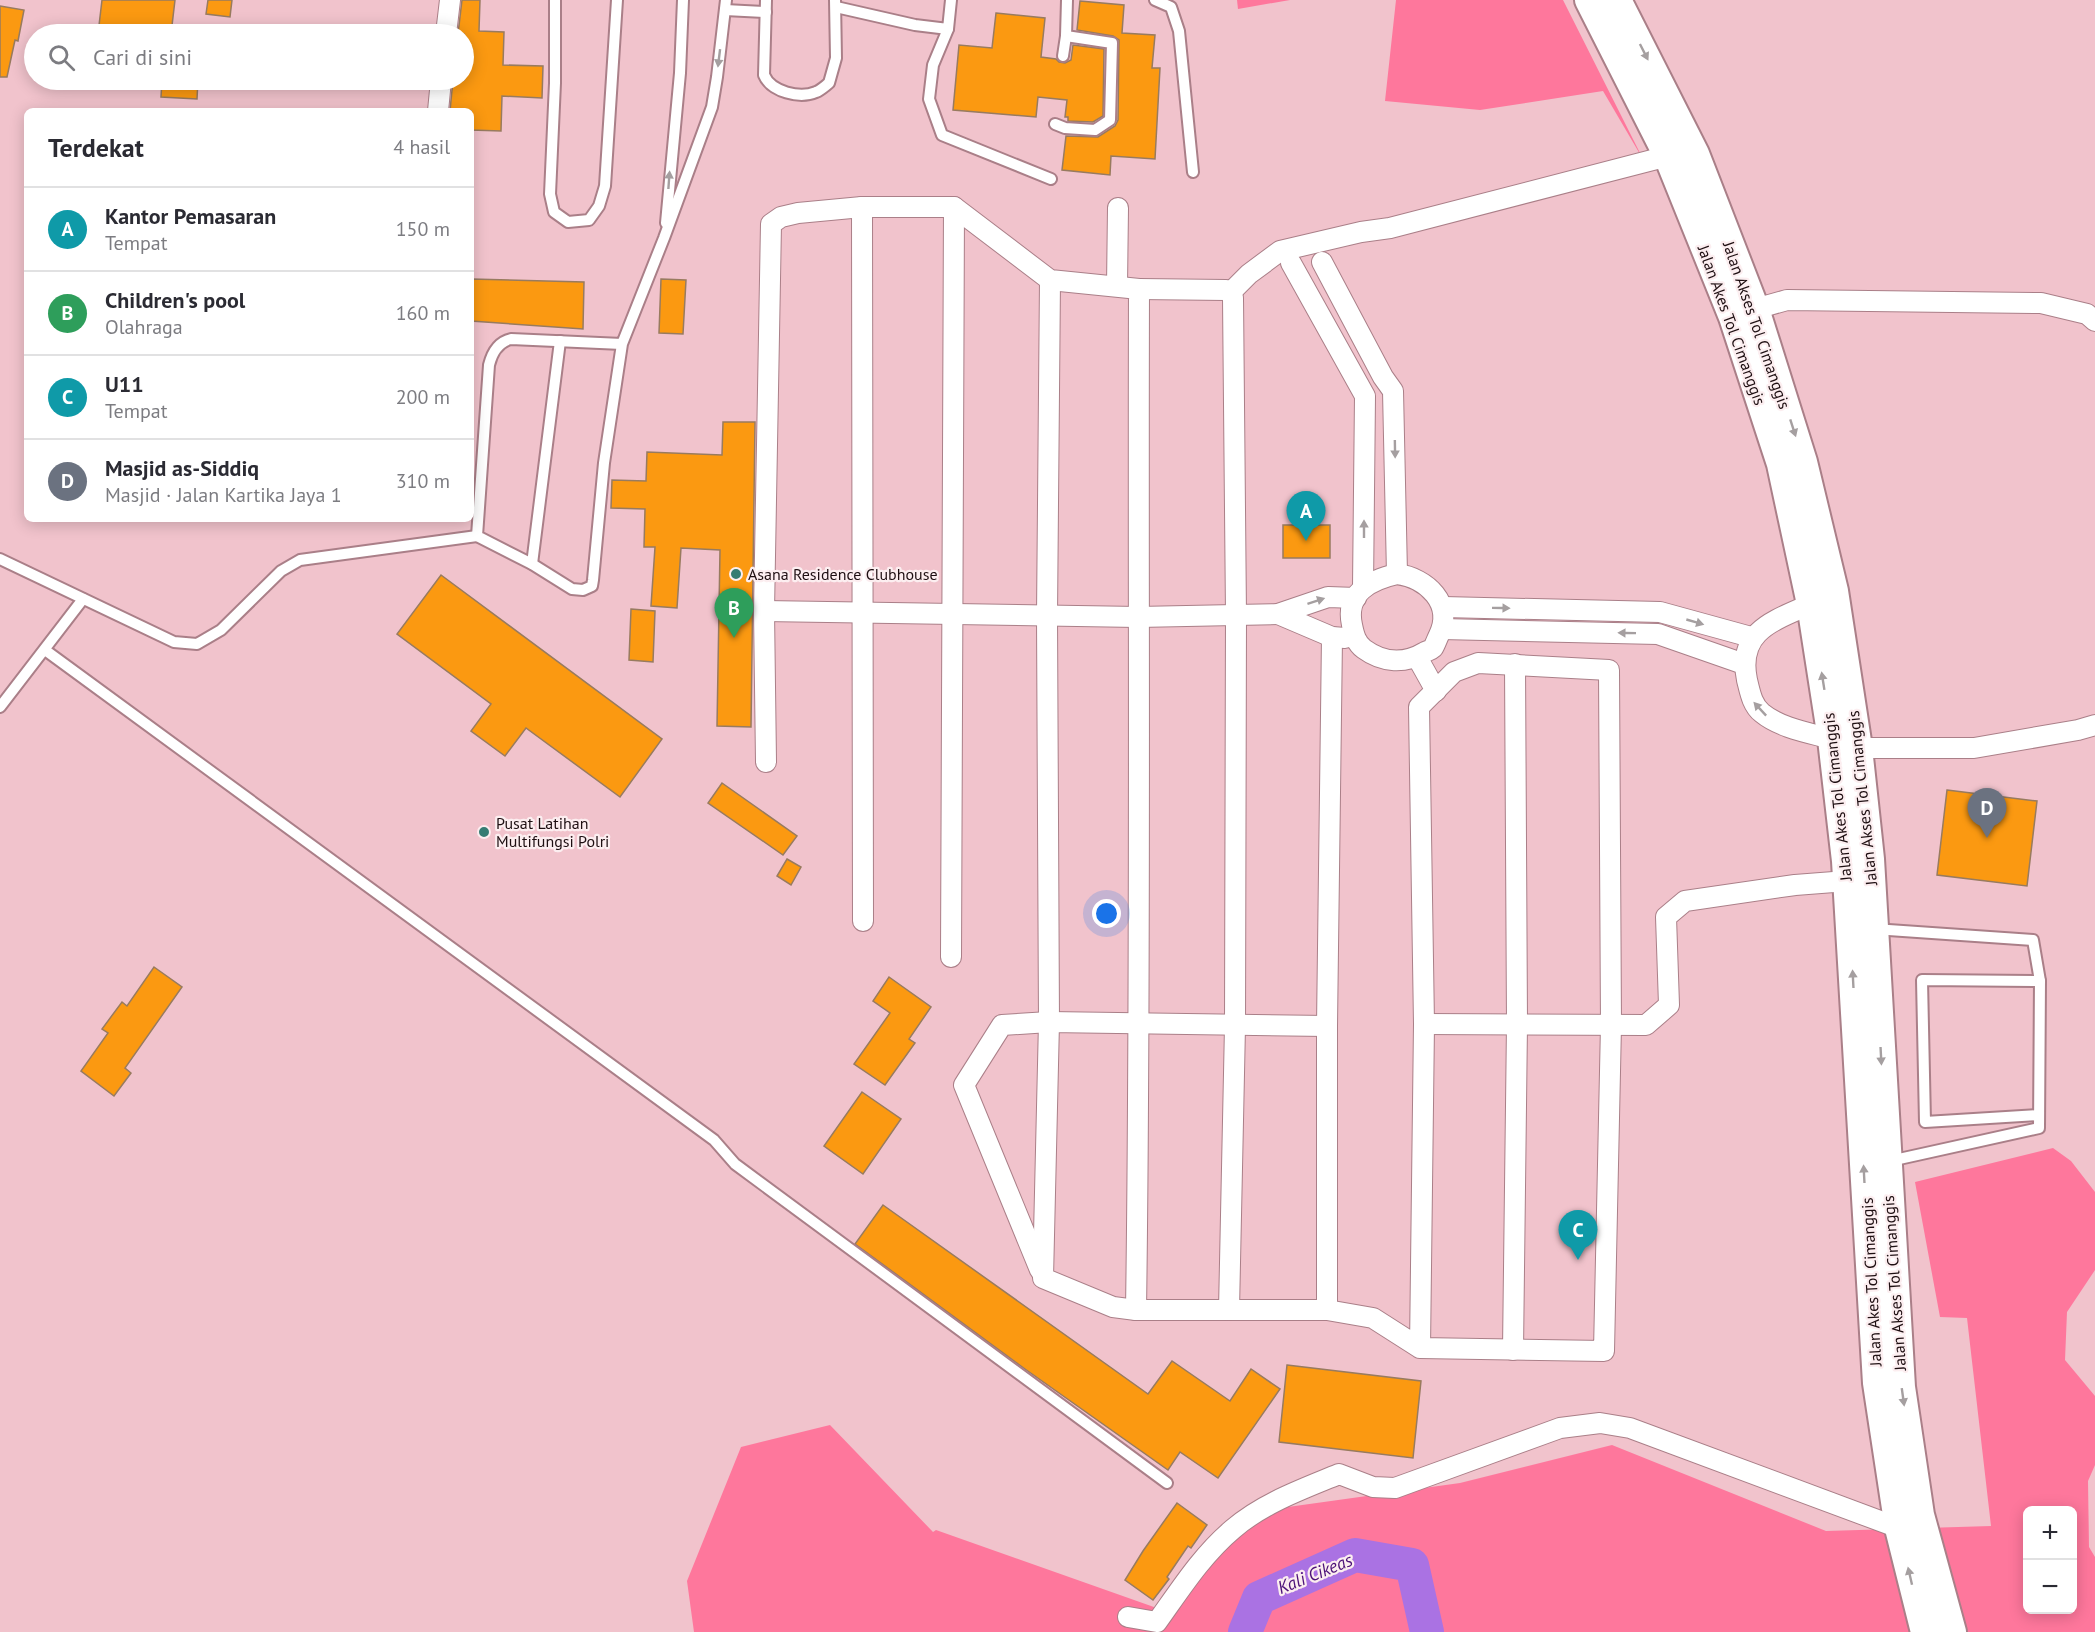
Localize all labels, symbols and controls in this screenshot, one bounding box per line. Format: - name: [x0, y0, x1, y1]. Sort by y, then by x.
- search box: [24, 24, 474, 90]
- icon: search: [45, 41, 78, 74]
- text: Cari di sini: [93, 43, 192, 71]
- one-way arrow: [1639, 44, 1648, 61]
- one-way arrow: [715, 49, 724, 68]
- text: Terdekat: [48, 131, 144, 164]
- text: 4 hasil: [393, 134, 450, 160]
- one-way arrow: [664, 170, 674, 189]
- text: Kantor Pemasaran: [105, 202, 276, 230]
- text: A: [61, 216, 74, 242]
- text: 150 m: [396, 216, 450, 242]
- text: Tempat: [105, 230, 167, 256]
- street label: Jalan Akses Tol Cimanggis: [1719, 238, 1795, 412]
- street label: Jalan Akes Tol Cimanggis: [1693, 241, 1770, 408]
- text: Children's pool: [105, 286, 245, 314]
- text: B: [62, 300, 73, 326]
- text: 160 m: [396, 300, 450, 326]
- text: Olahraga: [105, 314, 183, 340]
- text: U11: [105, 370, 144, 398]
- text: C: [62, 384, 73, 410]
- text: 200 m: [396, 384, 450, 410]
- text: Tempat: [105, 398, 167, 424]
- one-way arrow: [1789, 419, 1798, 437]
- one-way arrow: [1390, 440, 1399, 459]
- text: Masjid as-Siddiq: [105, 454, 259, 482]
- text: D: [61, 468, 74, 494]
- text: 310 m: [396, 468, 450, 494]
- text: Masjid · Jalan Kartika Jaya 1: [105, 482, 342, 508]
- pin: A: [1286, 492, 1326, 541]
- one-way arrow: [1359, 520, 1369, 539]
- place label: Asana Residence Clubhouse: [748, 564, 938, 584]
- marker: Asana Residence Clubhouse: [729, 567, 743, 581]
- pin: B: [714, 588, 754, 638]
- one-way arrow: [1307, 596, 1325, 606]
- one-way arrow: [1492, 604, 1511, 613]
- one-way arrow: [1686, 617, 1704, 627]
- one-way arrow: [1618, 628, 1637, 638]
- one-way arrow: [1818, 671, 1827, 690]
- one-way arrow: [1753, 701, 1767, 716]
- street label: Jalan Akses Tol Cimanggis: [1843, 709, 1881, 887]
- street label: Jalan Akes Tol Cimanggis: [1818, 712, 1856, 883]
- pin: D: [1968, 788, 2006, 838]
- place label: Pusat Latihan Multifungsi Polri: [496, 813, 609, 851]
- marker: Pusat Latihan Multifungsi Polri: [477, 825, 491, 839]
- your location: [1092, 899, 1121, 928]
- one-way arrow: [1848, 970, 1857, 989]
- one-way arrow: [1876, 1047, 1885, 1066]
- one-way arrow: [1860, 1164, 1869, 1183]
- street label: Jalan Akses Tol Cimanggis: [1878, 1194, 1910, 1372]
- street label: Jalan Akes Tol Cimanggis: [1857, 1197, 1885, 1368]
- pin: C: [1558, 1210, 1598, 1260]
- one-way arrow: [1898, 1388, 1907, 1407]
- map controls: [2023, 1506, 2077, 1614]
- button: +: [2023, 1506, 2077, 1560]
- water label: Kali Cikeas: [1274, 1548, 1356, 1599]
- button: −: [2023, 1560, 2077, 1614]
- one-way arrow: [1905, 1566, 1914, 1585]

